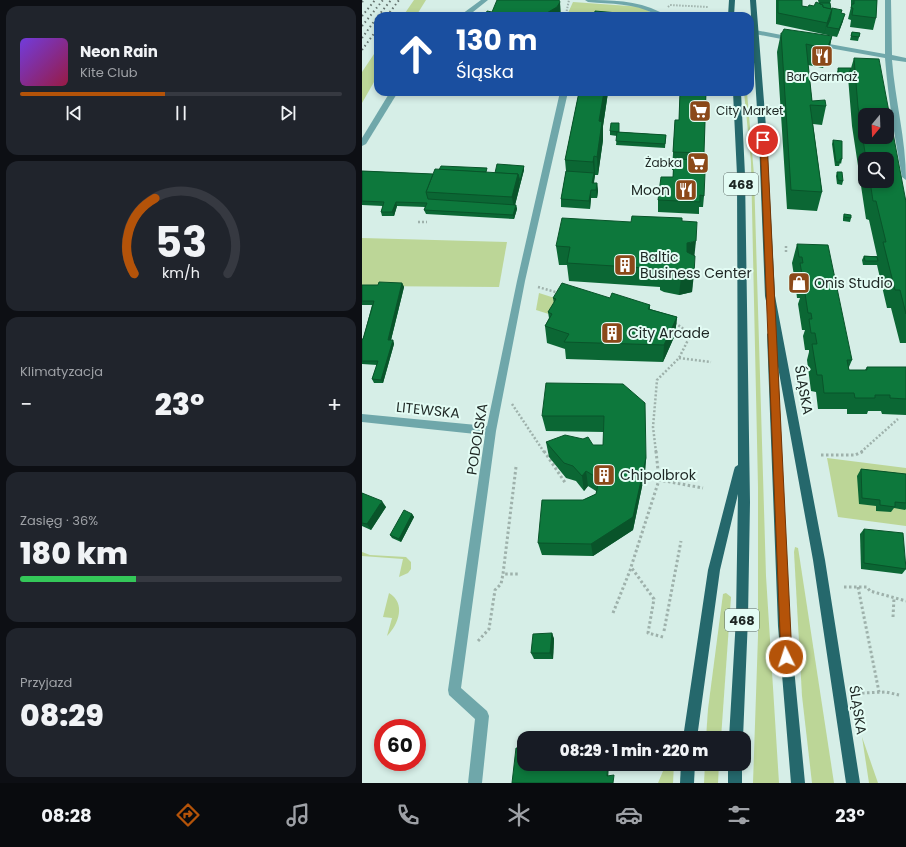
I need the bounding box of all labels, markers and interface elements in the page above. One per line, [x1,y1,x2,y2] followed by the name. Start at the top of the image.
[456,21,537,60] text: 130 m
[390,28,442,80] icon: ahead
[80,41,158,62] text: Neon Rain
[809,43,835,69] restaurant icon: Bar Garmaż
[456,59,514,84] text: Śląska
[80,63,138,82] text: Kite Club
[786,68,858,85] place label: Bar Garmaż
[687,98,713,124] supermarket icon: City Market
[63,102,85,124] icon: previous
[170,102,192,124] icon: pause
[277,102,299,124] icon: next
[716,102,783,119] place label: City Market
[858,108,894,144] north arrow
[858,108,894,188] map controls
[746,123,780,157] pin
[752,129,774,151] icon: arrive
[685,150,711,176] supermarket icon: Żabka
[858,152,894,188] button: search
[645,154,682,171] place label: Żabka
[724,173,758,195] road number: 468
[673,177,699,203] restaurant icon: Moon
[631,180,670,200] place label: Moon
[155,213,207,272] text: 53
[640,247,752,283] place label: Baltic Business Center
[612,252,638,278] building icon: Baltic Business Center
[162,263,200,283] text: km/h
[786,270,812,296] shop icon: Onis Studio
[814,273,893,293] place label: Onis Studio
[599,320,625,346] building icon: City Arcade
[628,323,710,343] place label: City Arcade
[20,362,103,381] text: Klimatyzacja
[790,364,818,416] street label: ŚLĄSKA
[155,383,204,426] text: 23°
[20,389,32,420] text: −
[327,389,342,420] text: +
[395,397,461,423] street label: LITEWSKA
[461,402,493,476] street label: PODOLSKA
[591,462,617,488] building icon: Chipolbrok
[620,465,697,485] place label: Chipolbrok
[20,511,98,530] text: Zasięg · 36%
[20,532,128,575] text: 180 km
[725,609,759,631] road number: 468
[765,636,807,678] position arrow
[20,673,72,692] text: Przyjazd
[844,684,872,736] street label: ŚLĄSKA
[20,694,104,737] text: 08:29
[374,719,426,771] speed limit sign: 60
[560,740,708,761] text: 08:29 · 1 min · 220 m
[174,801,202,829] icon: directions
[284,801,312,829] icon: music
[394,801,422,829] icon: phone
[505,801,533,829] icon: climate
[615,801,643,829] icon: car
[725,801,753,829] icon: filters
[41,803,92,828] text: 08:28
[835,803,865,828] text: 23°

